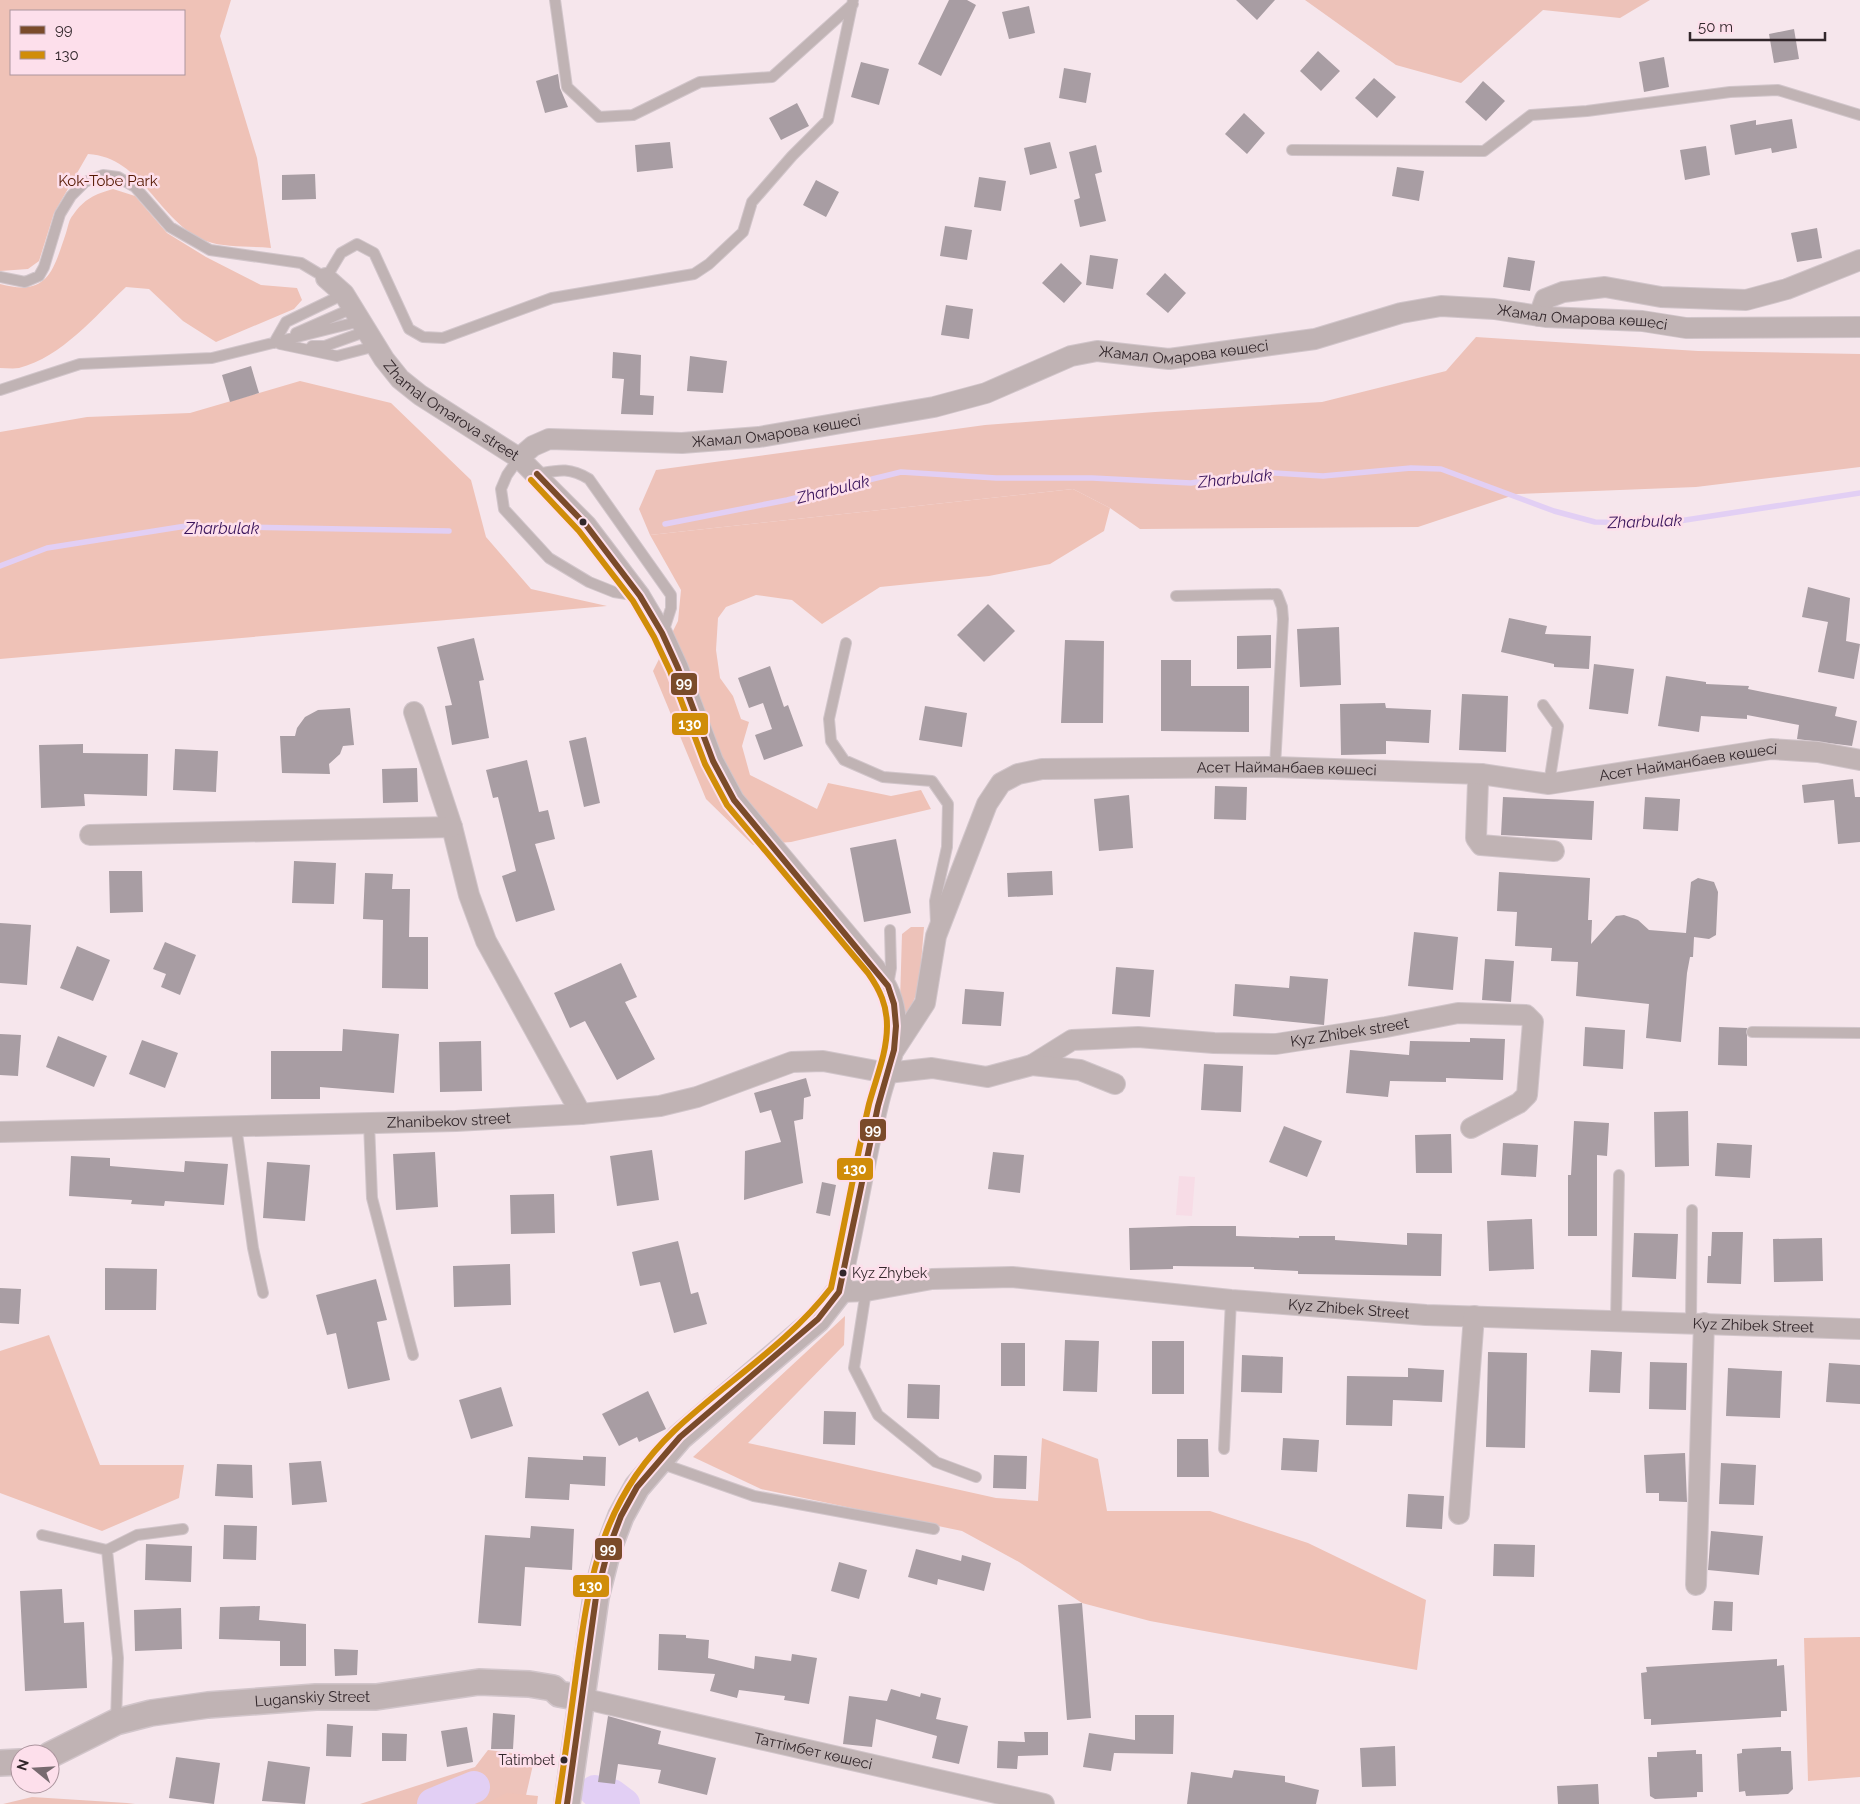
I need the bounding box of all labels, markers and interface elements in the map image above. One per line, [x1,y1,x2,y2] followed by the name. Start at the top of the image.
[10,10,185,75] legend
[1690,10,1825,42] scale bar
[1698,18,1733,36] text: 50 m
[55,21,73,39] text: 99
[55,46,79,64] text: 130
[58,172,158,190] park label: Kok-Tobe Park
[1496,301,1669,334] street label: Жамал Омарова көшесі
[1098,336,1270,369] street label: Жамал Омарова көшесі
[380,357,522,465] street label: Zhamal Omarova street
[691,411,862,451] street label: Жамал Омарова көшесі
[1196,465,1273,492] water label: Zharbulak
[794,471,872,508] water label: Zharbulak
[1606,511,1683,532] water label: Zharbulak
[578,517,588,527] unlabelled marker
[184,519,260,538] water label: Zharbulak
[670,672,698,696] line badge: 99
[676,675,692,691] text: 99
[671,712,709,736] line badge: 130
[678,716,702,732] text: 130
[1598,740,1778,785] street label: Асет Найманбаев көшесі
[1197,758,1377,779] street label: Асет Найманбаев көшесі
[1289,1014,1410,1051] street label: Kyz Zhibek street
[387,1109,511,1132] street label: Zhanibekov street
[859,1118,887,1142] line badge: 99
[865,1122,881,1138] text: 99
[836,1157,874,1181] line badge: 130
[843,1161,867,1177] text: 130
[852,1265,928,1281] place label: Kyz Zhybek
[838,1268,848,1278] marker: Kyz Zhybek
[1288,1295,1410,1323] street label: Kyz Zhibek Street
[1692,1315,1814,1337] street label: Kyz Zhibek Street
[594,1537,623,1561] line badge: 99
[600,1541,616,1557] text: 99
[572,1574,610,1598] line badge: 130
[579,1578,603,1594] text: 130
[254,1688,370,1711] street label: Luganskiy Street
[752,1729,874,1773] street label: Таттімбет көшесі
[10,1744,60,1794] north arrow
[498,1752,555,1768] place label: Tatimbet
[559,1755,569,1765] marker: Tatimbet
[13,1757,32,1773] text: N

